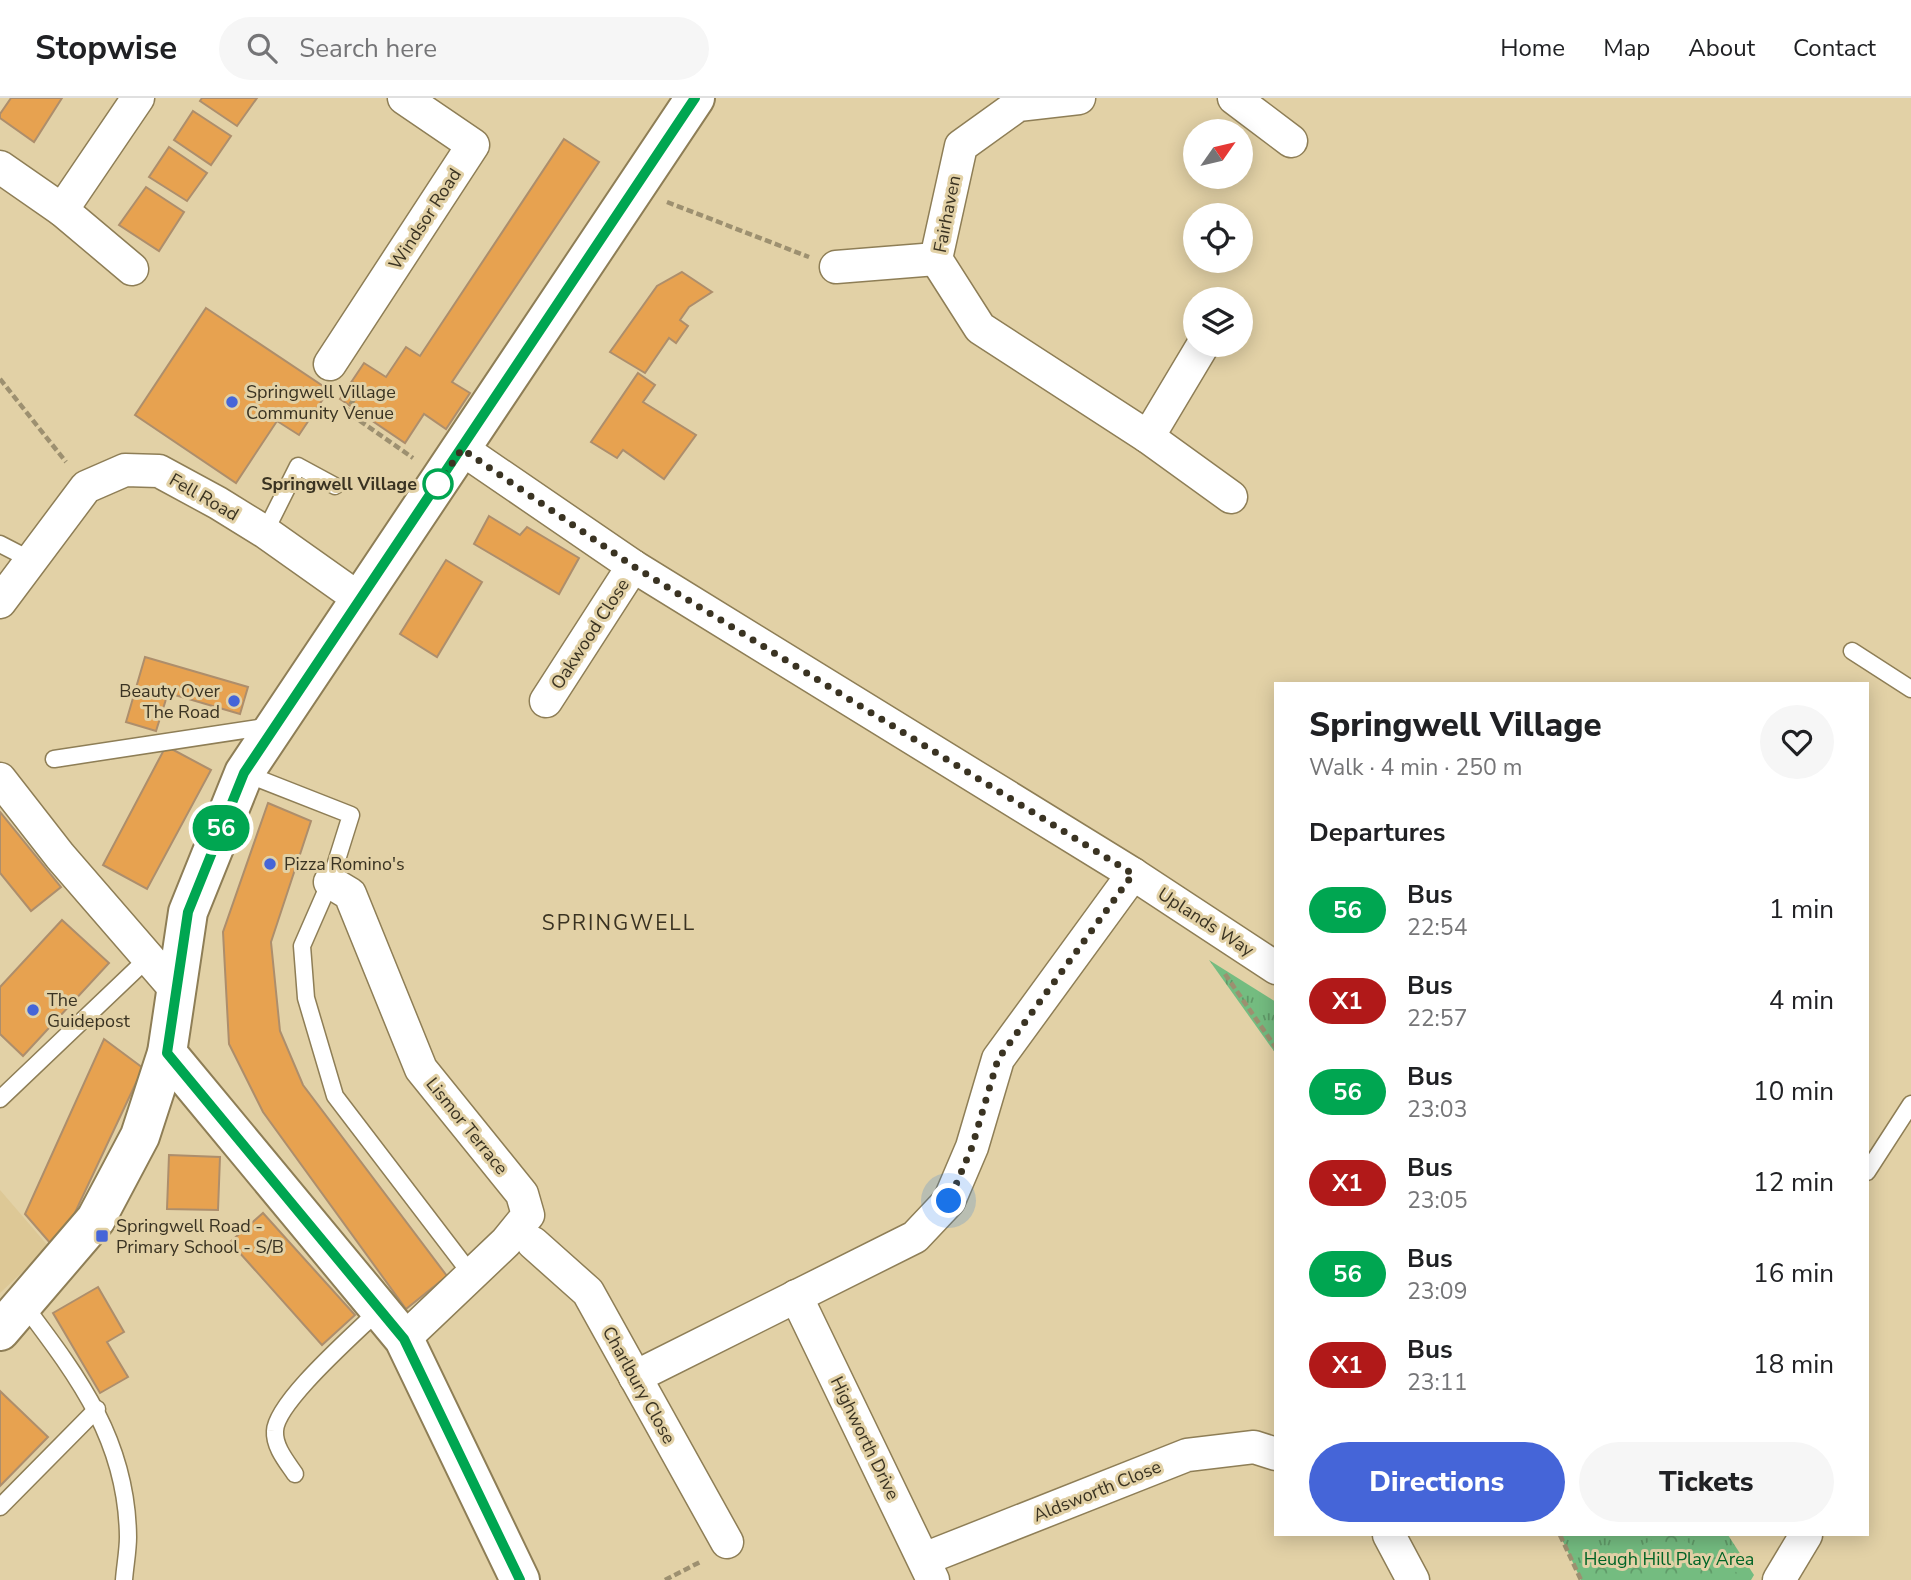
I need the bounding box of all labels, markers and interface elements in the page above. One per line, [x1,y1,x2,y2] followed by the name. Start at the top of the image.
[219,17,709,80] search box
[35,26,177,71] text: Stopwise
[243,29,281,67] icon: search
[299,31,437,66] text: Search here
[1500,32,1565,64] text: Home
[1603,32,1650,64] text: Map
[1688,32,1755,64] text: About
[1793,32,1876,64] text: Contact
[1183,119,1253,189] north arrow
[1183,119,1253,357] map controls
[383,164,467,274] street label: Windsor Road
[928,173,966,255] street label: Fairhaven
[1183,203,1253,273] button: locate
[1183,287,1253,357] button: layers
[246,380,396,425] place label: Springwell Village Community Venue
[224,394,240,410] marker: Springwell Village Community Venue
[165,468,243,526] street label: Fell Road
[423,469,453,499] marker: Springwell Village
[261,472,417,496] place label: Springwell Village
[545,574,635,694] street label: Oakwood Close
[119,679,221,724] place label: Beauty Over The Road
[226,693,242,709] marker: Beauty Over The Road
[1309,703,1602,748] text: Springwell Village
[1760,705,1834,779] button: heart
[1309,752,1522,783] text: Walk · 4 min · 250 m
[190,805,252,851] line badge: 56
[207,812,235,844] text: 56
[1309,815,1445,850] text: Departures
[284,852,405,876] place label: Pizza Romino's
[262,856,278,872] marker: Pizza Romino's
[1407,877,1453,912] text: Bus
[1153,882,1259,962] street label: Uplands Way
[1769,892,1834,927] text: 1 min
[1333,894,1362,926] text: 56
[542,909,696,937] district label: SPRINGWELL
[1407,912,1467,943] text: 22:54
[1407,968,1453,1003] text: Bus
[1769,983,1834,1018] text: 4 min
[1332,985,1363,1017] text: X1
[47,988,130,1033] place label: The Guidepost
[25,1002,41,1018] marker: The Guidepost
[1407,1003,1467,1034] text: 22:57
[1407,1059,1453,1094] text: Bus
[420,1073,514,1179] street label: Lismor Terrace
[1753,1074,1834,1109] text: 10 min
[1333,1076,1362,1108] text: 56
[1407,1094,1467,1125] text: 23:03
[1407,1150,1453,1185] text: Bus
[1753,1165,1834,1200] text: 12 min
[1332,1167,1363,1199] text: X1
[931,1183,966,1218] your location
[1407,1185,1467,1216] text: 23:05
[116,1214,284,1259] place label: Springwell Road - Primary School - S/B
[94,1228,110,1244] marker: Springwell Road - Primary School - S/B
[1407,1241,1453,1276] text: Bus
[1753,1256,1834,1291] text: 16 min
[1333,1258,1362,1290] text: 56
[1407,1276,1467,1307] text: 23:09
[597,1322,681,1448] street label: Charlbury Close
[1407,1332,1453,1367] text: Bus
[1753,1347,1834,1382] text: 18 min
[1332,1349,1363,1381] text: X1
[1407,1367,1467,1398] text: 23:11
[825,1372,905,1504] street label: Highworth Drive
[1309,1442,1565,1522] button: Directions
[1579,1442,1834,1522] button: Tickets
[1029,1454,1165,1528] street label: Aldsworth Close
[1584,1547,1754,1571] park label: Heugh Hill Play Area

